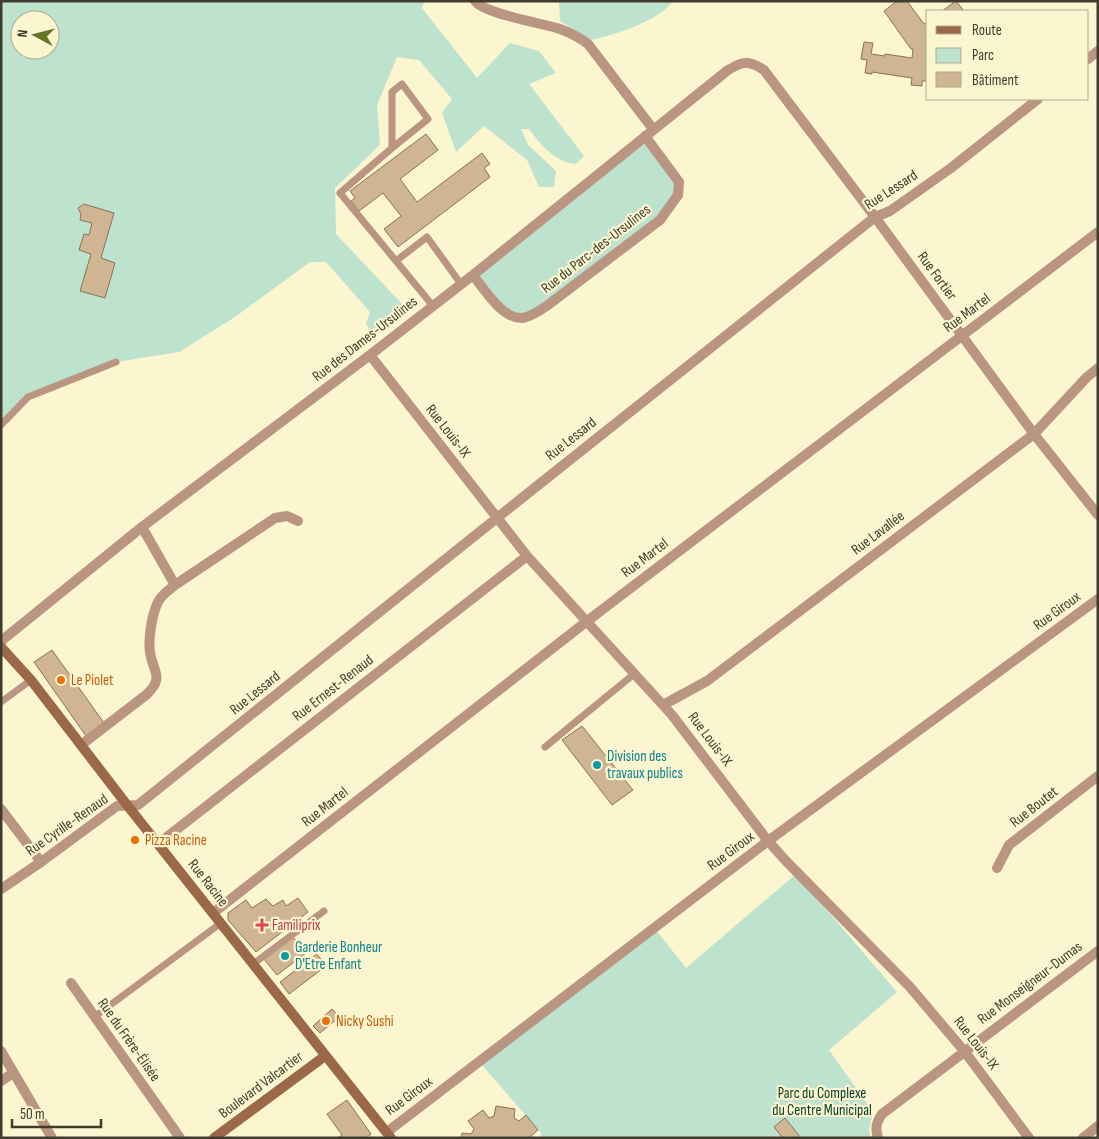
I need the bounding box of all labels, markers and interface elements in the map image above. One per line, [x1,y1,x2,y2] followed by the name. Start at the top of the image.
[10,10,60,60] north arrow
[926,10,1089,100] legend
[972,21,1002,40] text: Route
[14,29,31,38] text: N
[972,46,994,65] text: Parc
[972,71,1019,90] text: Bâtiment
[861,166,921,214] street label: Rue Lessard
[537,200,655,298] street label: Rue du Parc-des-Ursulines
[913,248,961,305] street label: Rue Fortier
[940,289,994,337] street label: Rue Martel
[309,292,421,386] street label: Rue des Dames-Ursulines
[421,401,475,462] street label: Rue Louis-IX
[542,413,600,465] street label: Rue Lessard
[848,507,908,559] street label: Rue Lavallée
[618,534,672,582] street label: Rue Martel
[1030,587,1085,635] street label: Rue Giroux
[289,650,377,726] street label: Rue Ernest-Renaud
[226,667,284,719] street label: Rue Lessard
[71,671,114,690] place label: Le Piolet
[55,674,67,686] marker: Le Piolet
[684,708,737,770] street label: Rue Louis-IX
[607,747,683,783] place label: Division des travaux publics
[591,759,603,771] marker: Division des travaux publics
[1006,782,1062,832] street label: Rue Boutet
[298,783,352,831] street label: Rue Martel
[22,790,112,860] street label: Rue Cyrille-Renaud
[704,827,759,875] street label: Rue Giroux
[145,831,207,850] place label: Pizza Racine
[129,834,141,846] marker: Pizza Racine
[183,855,233,911] street label: Rue Racine
[272,916,321,935] place label: Familiprix
[256,919,268,931] marker: Familiprix
[974,937,1086,1029] street label: Rue Monseigneur-Dumas
[295,938,383,974] place label: Garderie Bonheur D'Etre Enfant
[279,950,291,962] marker: Garderie Bonheur D'Etre Enfant
[93,995,165,1085] street label: Rue du Frère-Élisée
[336,1012,394,1031] place label: Nicky Sushi
[949,1013,1003,1074] street label: Rue Louis-IX
[320,1015,332,1027] marker: Nicky Sushi
[215,1047,307,1123] street label: Boulevard Valcartier
[382,1072,437,1120] street label: Rue Giroux
[772,1084,872,1120] park label: Parc du Complexe du Centre Municipal
[12,1096,101,1128] scale bar
[20,1105,45,1124] text: 50 m

